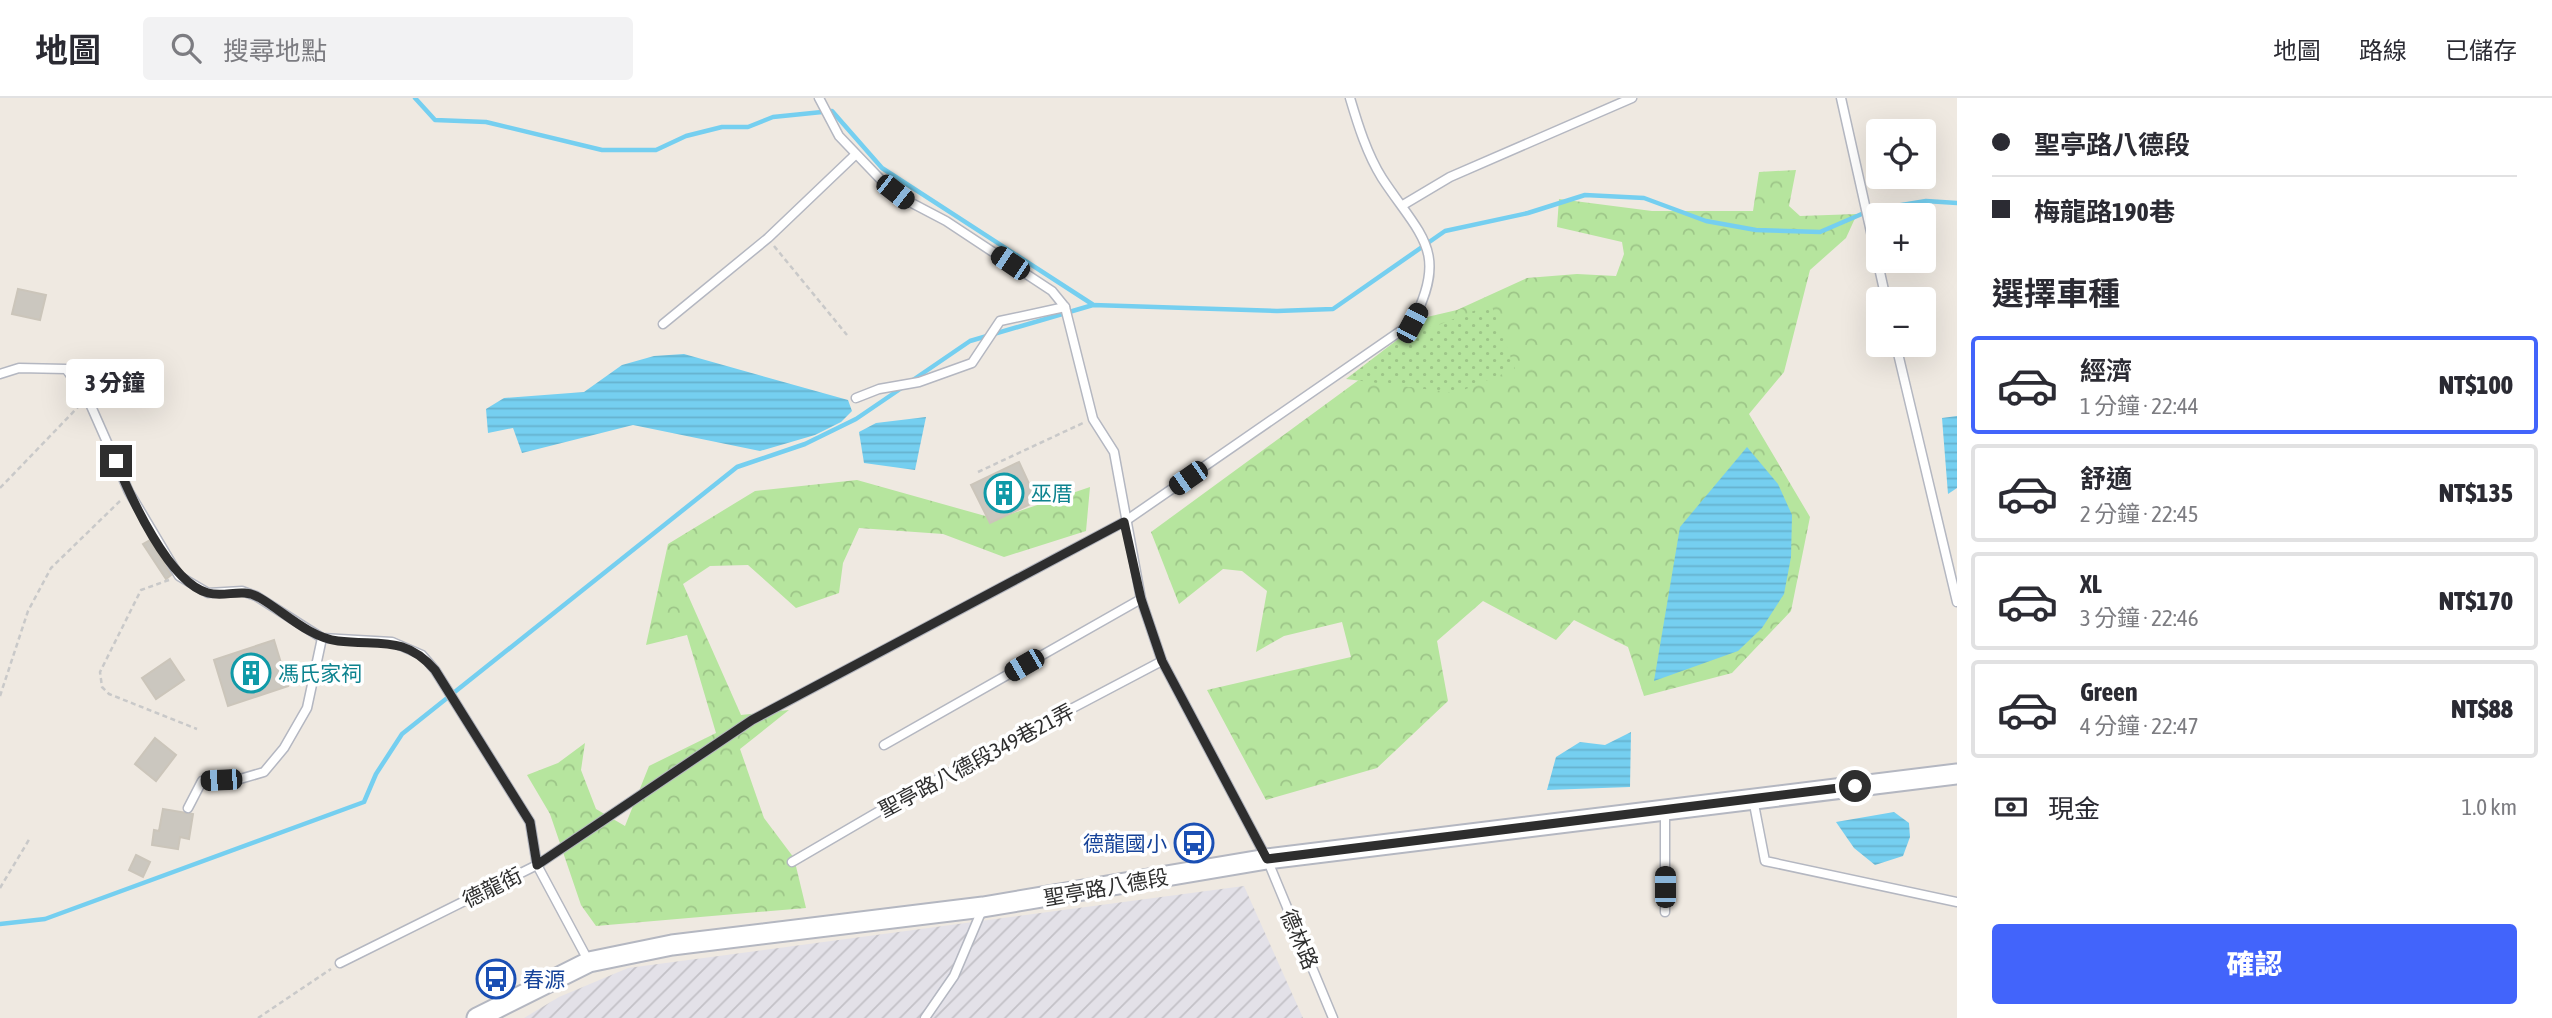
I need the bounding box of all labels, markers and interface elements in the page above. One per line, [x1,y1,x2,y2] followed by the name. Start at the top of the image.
[143,17,633,80] search box
[167,29,205,67] icon: search
[35,31,101,69] text: 地圖
[223,36,327,66] text: 搜尋地點
[2273,37,2321,64] text: 地圖
[2359,37,2407,64] text: 路線
[2445,37,2517,64] text: 已儲存
[1866,119,1936,357] map controls
[1866,119,1936,189] button: locate
[2034,130,2190,160] text: 聖亭路八德段
[872,171,919,213] car
[2034,197,2175,227] text: 梅龍路190巷
[1866,203,1936,273] button: +
[987,243,1034,283] car
[1992,275,2120,312] text: 選擇車種
[1866,287,1936,357] button: −
[1393,300,1432,346] car
[1996,354,2059,417] icon: car
[2080,356,2132,386] text: 經濟
[67,360,165,408] callout: 3 分鐘
[85,370,145,396] text: 3 分鐘
[2439,370,2513,400] text: NT$100
[2080,393,2199,419] text: 1 分鐘 · 22:44
[100,445,132,477] route end
[1165,457,1212,499] car
[1996,462,2059,525] icon: car
[2080,464,2132,494] text: 舒適
[983,472,1025,514] building icon: 巫厝
[2439,478,2513,508] text: NT$135
[1031,481,1073,505] place label: 巫厝
[2080,501,2199,527] text: 2 分鐘 · 22:45
[2080,569,2102,599] text: XL
[1996,570,2059,633] icon: car
[2439,586,2513,616] text: NT$170
[2080,605,2199,631] text: 3 分鐘 · 22:46
[1001,645,1048,685] car
[230,652,272,694] building icon: 馮氏家祠
[278,661,362,685] place label: 馮氏家祠
[2080,677,2138,707] text: Green
[1996,678,2059,741] icon: car
[2451,694,2513,724] text: NT$88
[874,698,1078,822] street label: 聖亭路八德段349巷21弄
[2080,713,2199,739] text: 4 分鐘 · 22:47
[200,768,243,792] car
[1839,770,1871,802] route start
[1992,788,2030,826] icon: cash
[2048,794,2100,824] text: 現金
[2461,794,2517,820] text: 1.0 km
[1173,822,1215,864] bus stop icon: 德龍國小
[1083,831,1167,855] place label: 德龍國小
[458,862,526,912] street label: 德龍街
[1042,864,1170,910] street label: 聖亭路八德段
[1655,866,1676,908] car
[1277,905,1323,973] street label: 德林路
[1992,924,2517,1004] button: 確認
[475,958,517,1000] bus stop icon: 春源
[523,967,565,991] place label: 春源

